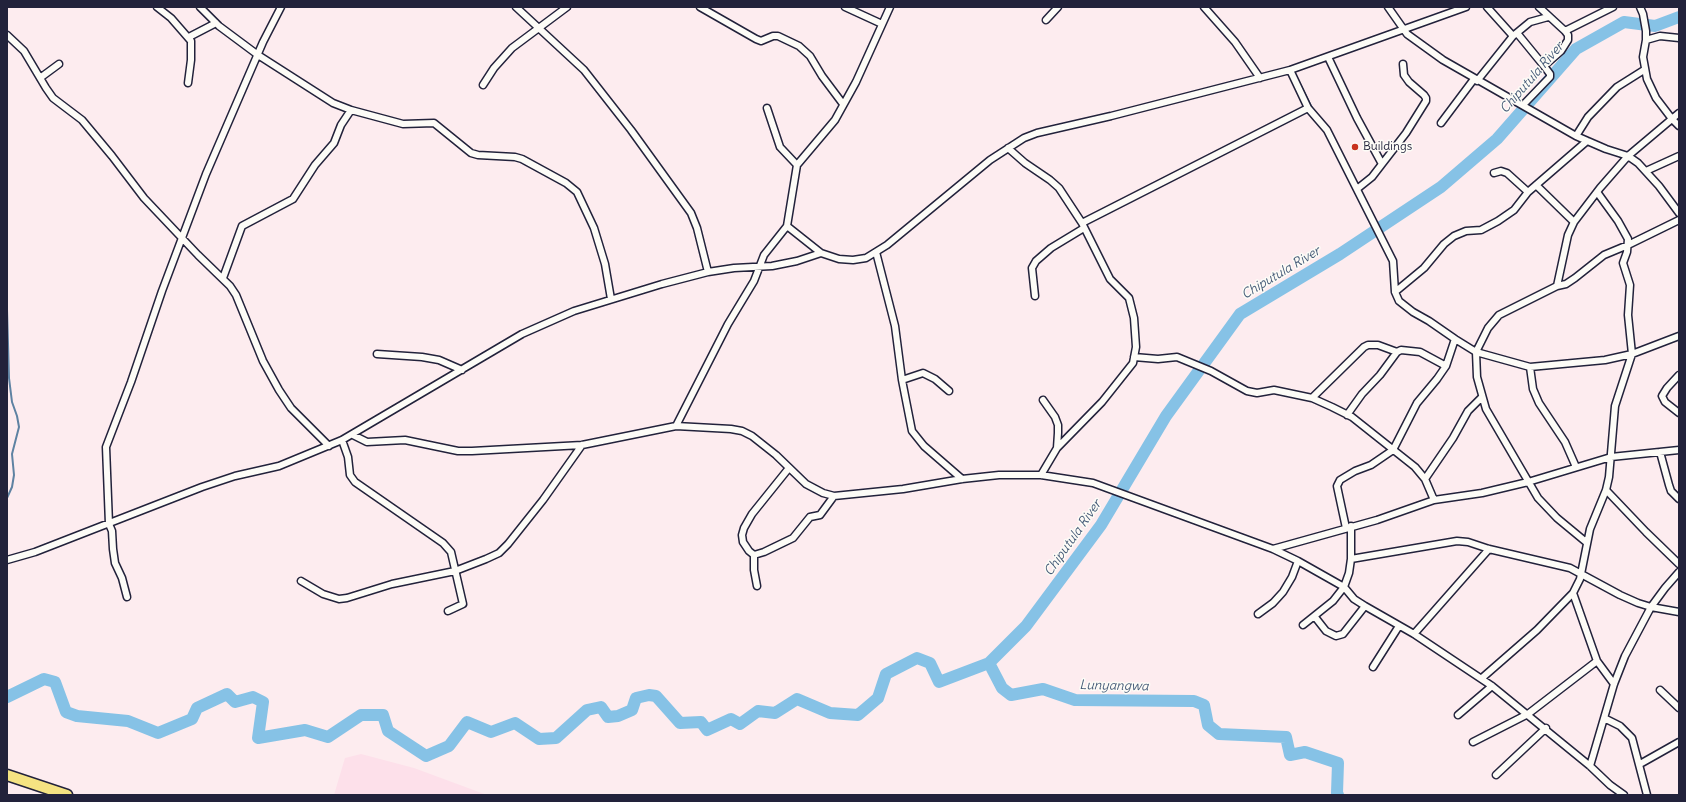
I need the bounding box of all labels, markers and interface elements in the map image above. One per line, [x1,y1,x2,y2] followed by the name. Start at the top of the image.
[1497,39,1567,117] water label: Chiputula River
[1363,140,1412,154] place label: Buildings
[1350,142,1360,152] marker: Buildings
[1239,243,1323,303] water label: Chiputula River
[1041,497,1105,579] water label: Chiputula River
[1079,678,1149,694] water label: Lunyangwa

